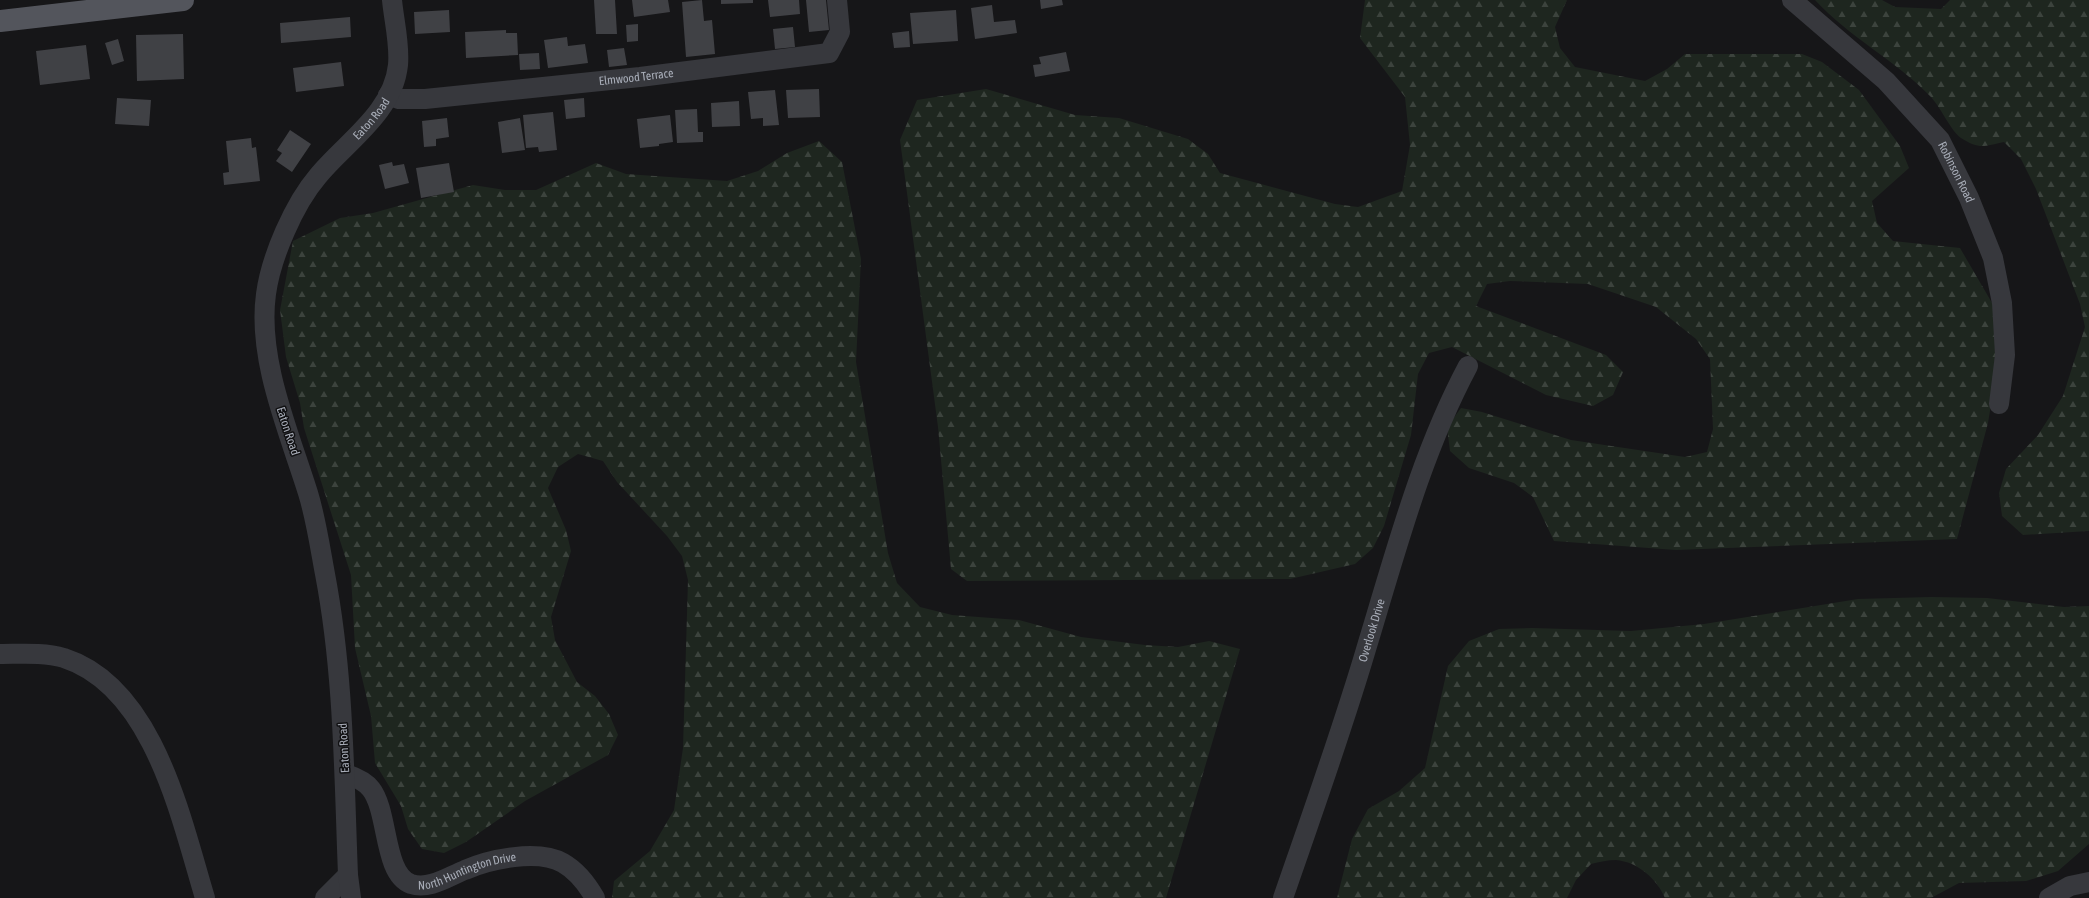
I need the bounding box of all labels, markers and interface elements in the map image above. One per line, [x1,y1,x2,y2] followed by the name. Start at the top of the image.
[598,66,674,88] street label: Elmwood Terrace
[350,95,393,143] street label: Eaton Road
[1935,139,1977,205] street label: Robinson Road
[274,405,302,457] street label: Eaton Road
[1356,597,1388,664] street label: Overlook Drive
[336,723,352,773] street label: Eaton Road
[418,850,517,893] street label: North Huntington Drive

